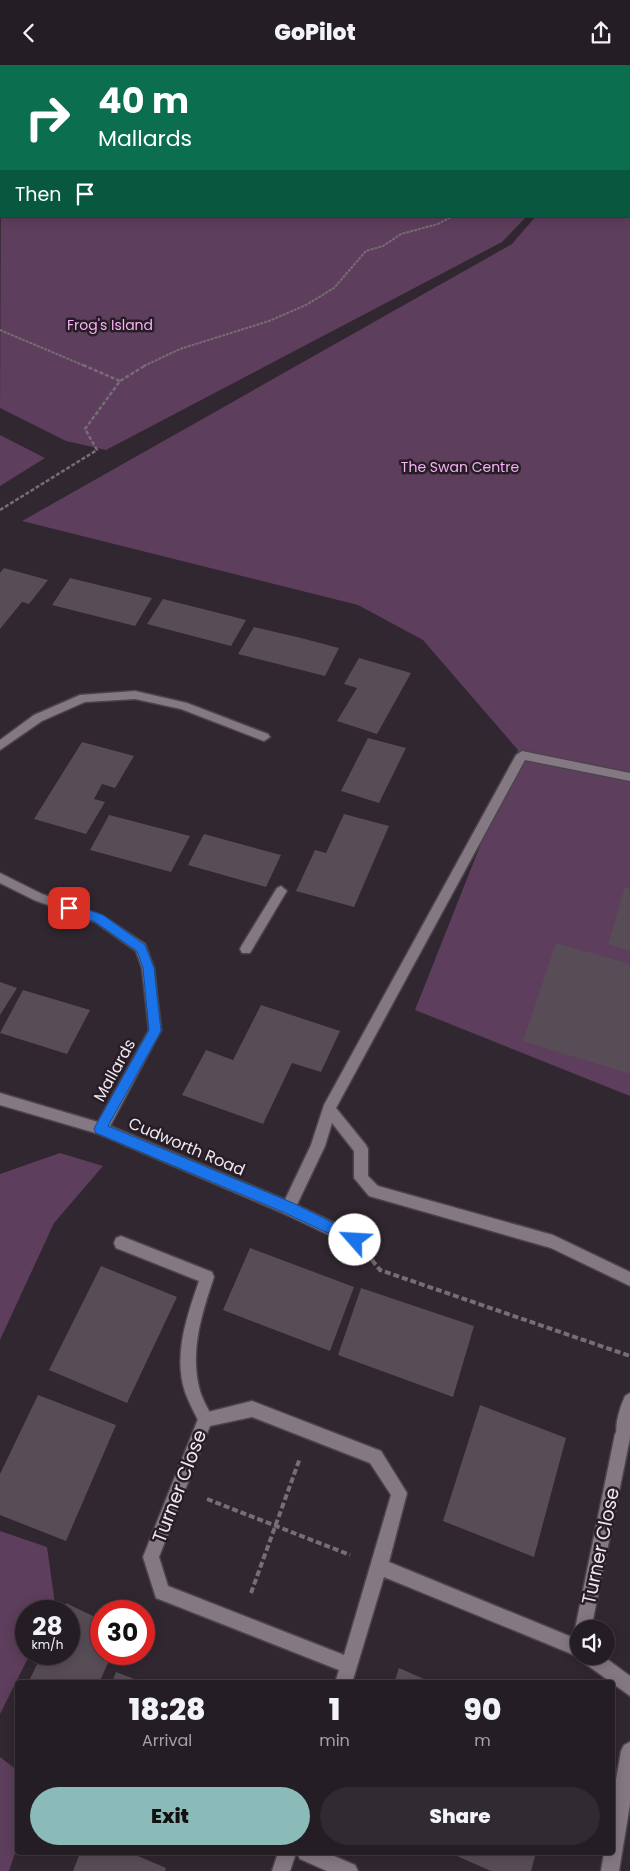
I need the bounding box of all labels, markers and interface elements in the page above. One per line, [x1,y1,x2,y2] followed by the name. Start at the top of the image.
[274,17,356,48] text: GoPilot
[15,19,43,47] icon: back
[587,19,615,47] icon: share
[98,76,189,125] text: 40 m
[15,85,80,150] icon: right
[98,123,192,154] text: Mallards
[71,180,99,208] icon: arrive
[15,181,61,208] text: Then
[67,315,153,335] park label: Frog's Island
[401,457,519,477] park label: The Swan Centre
[48,887,90,929] pin
[55,894,83,922] icon: arrive
[88,1035,141,1106] street label: Mallards
[125,1112,249,1181] street label: Cudworth Road
[328,1213,380,1265] position arrow
[146,1426,213,1546] street label: Turner Close
[575,1485,626,1607] street label: Turner Close
[90,1600,155,1665] speed limit sign: 30
[32,1609,63,1644] text: 28
[570,1620,615,1665] map controls
[570,1620,615,1665] button: sound
[32,1636,63,1653] text: km/h
[129,1688,206,1731] text: 18:28
[329,1688,340,1731] text: 1
[463,1688,501,1731] text: 90
[142,1729,192,1752] text: Arrival
[319,1729,350,1752] text: min
[474,1729,491,1752] text: m
[30,1787,310,1845] button: Exit
[320,1787,600,1845] button: Share

